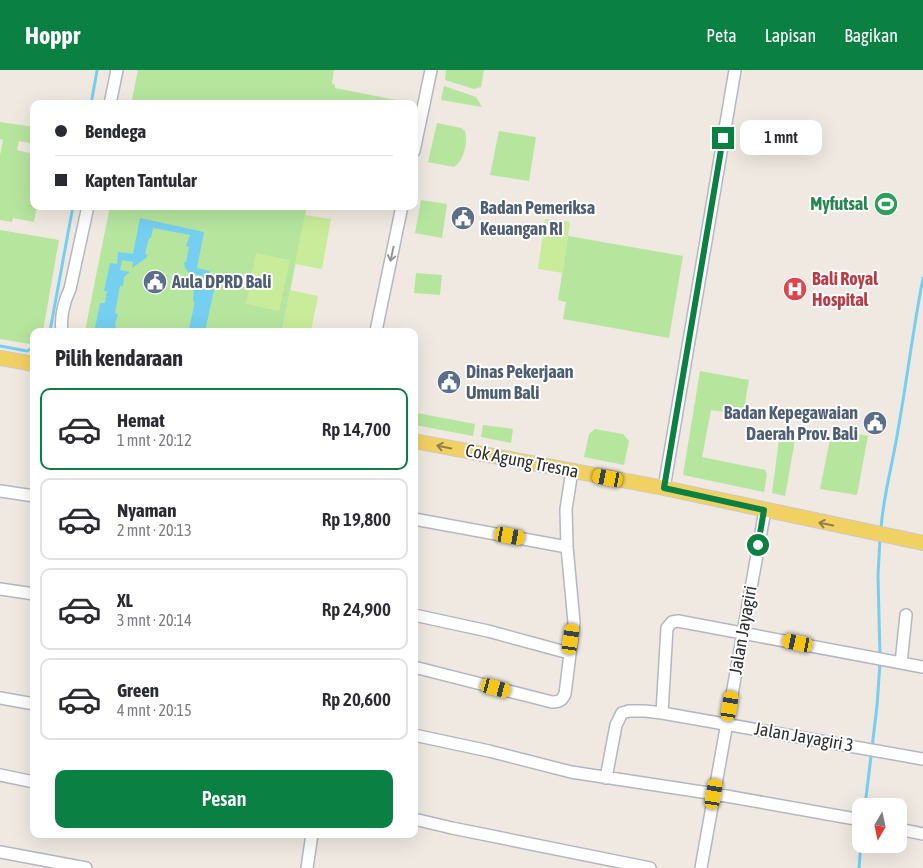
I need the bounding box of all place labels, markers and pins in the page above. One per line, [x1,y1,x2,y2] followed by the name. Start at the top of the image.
[873,191,899,217] sports icon: Myfutsal
[810,193,868,214] place label: Myfutsal
[480,197,595,239] place label: Badan Pemeriksa Keuangan RI
[450,205,476,231] public building icon: Badan Pemeriksa Keuangan RI
[812,268,878,310] place label: Bali Royal Hospital
[142,269,168,295] public building icon: Aula DPRD Bali
[171,271,271,292] place label: Aula DPRD Bali
[782,276,808,302] hospital icon: Bali Royal Hospital
[466,361,574,403] place label: Dinas Pekerjaan Umum Bali
[436,369,462,395] public building icon: Dinas Pekerjaan Umum Bali
[724,402,858,444] place label: Badan Kepegawaian Daerah Prov. Bali
[862,410,888,436] public building icon: Badan Kepegawaian Daerah Prov. Bali

